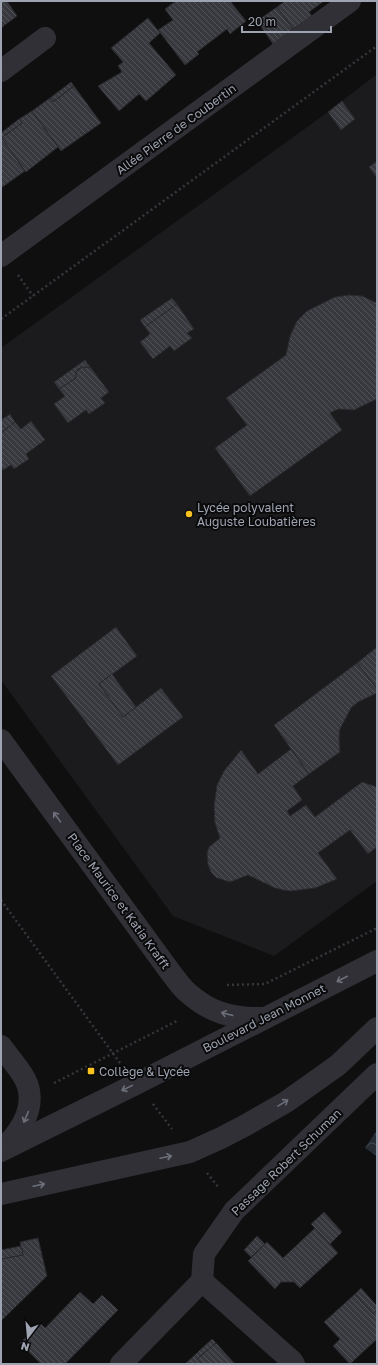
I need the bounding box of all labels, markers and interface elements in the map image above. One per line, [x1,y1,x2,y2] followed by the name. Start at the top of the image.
[242,8,331,34] scale bar
[248,14,276,29] text: 20 m
[113,81,239,177] street label: Allée Pierre de Coubertin
[197,500,316,529] place label: Lycée polyvalent Auguste Loubatières
[184,509,194,519] marker: Lycée polyvalent Auguste Loubatières
[53,812,62,823] one-way arrow
[65,830,174,972] street label: Place Maurice et Katia Krafft
[337,975,349,983] one-way arrow
[200,980,328,1056] street label: Boulevard Jean Monnet
[221,1010,234,1018] one-way arrow
[99,1064,190,1079] place label: Collège & Lycée
[86,1066,96,1076] marker: Collège & Lycée
[121,1085,133,1093] one-way arrow
[277,1099,289,1107] one-way arrow
[228,1105,344,1219] street label: Passage Robert Schuman
[21,1111,29,1123] one-way arrow
[159,1153,172,1161] one-way arrow
[32,1181,45,1189] one-way arrow
[8,1317,48,1357] north arrow
[19,1340,31,1354] text: N

